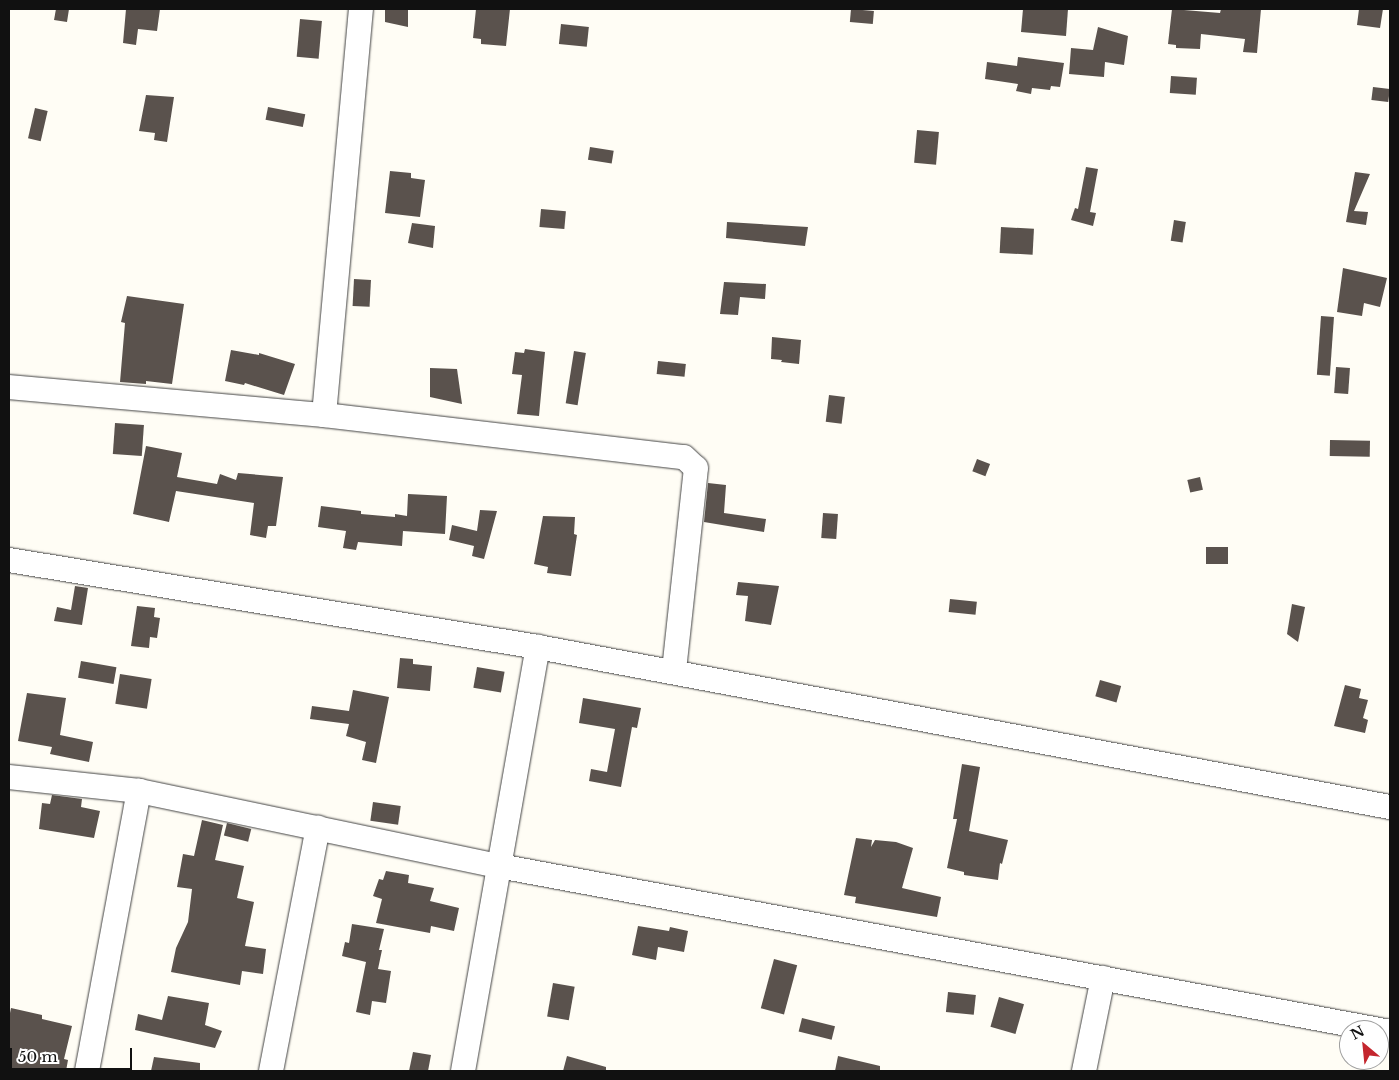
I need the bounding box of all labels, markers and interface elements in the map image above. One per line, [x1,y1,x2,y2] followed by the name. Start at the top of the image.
[1339,1020,1389,1070] north arrow
[1347,1022,1367,1044] text: N
[12,1038,135,1070] scale bar
[18,1047,58,1066] text: 50 m

